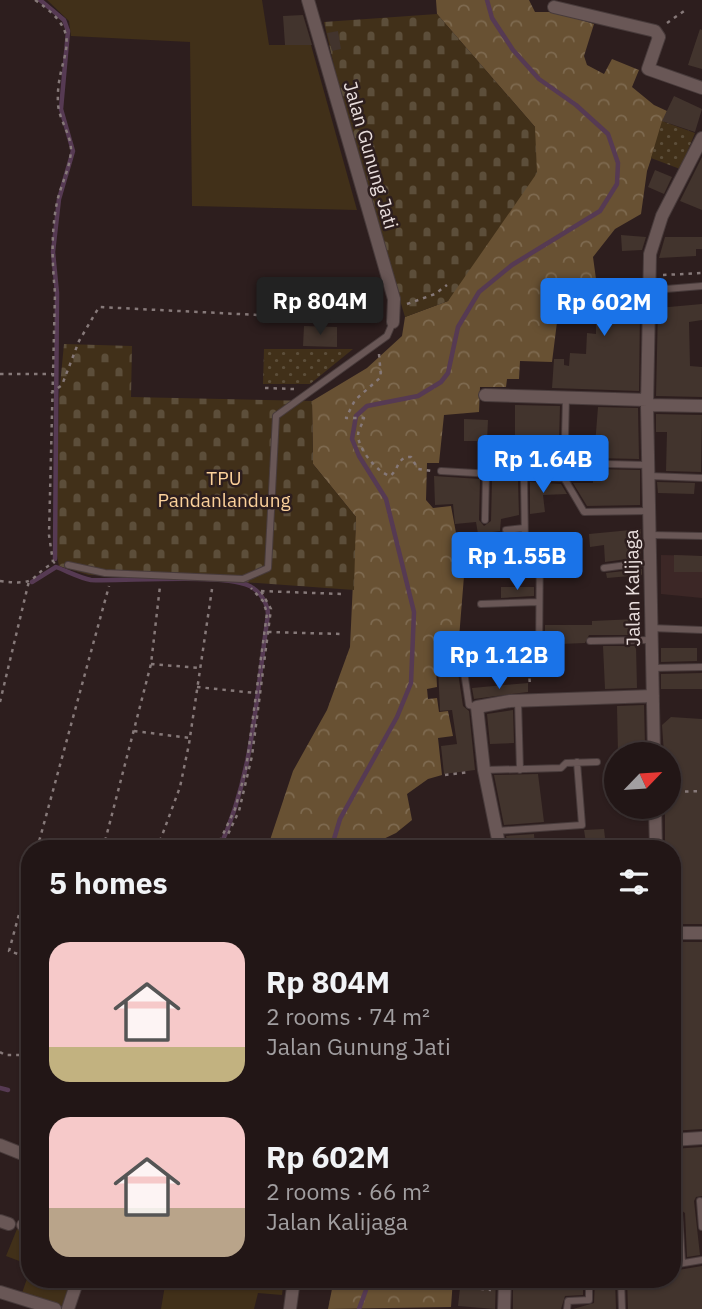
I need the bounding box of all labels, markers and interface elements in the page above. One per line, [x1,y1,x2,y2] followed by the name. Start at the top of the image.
[338,78,404,232] street label: Jalan Gunung Jati
[255,278,385,337] pin: Rp 804M
[539,278,669,338] pin: Rp 602M
[272,285,368,315] text: Rp 804M
[556,286,652,316] text: Rp 602M
[471,435,615,495] pin: Rp 1.64B
[494,443,592,473] text: Rp 1.64B
[158,466,290,512] park label: TPU Pandanlandung
[619,529,645,647] street label: Jalan Kalijaga
[445,532,589,592] pin: Rp 1.55B
[468,540,566,570] text: Rp 1.55B
[427,632,571,691] pin: Rp 1.12B
[450,639,548,669] text: Rp 1.12B
[604,742,681,819] north arrow
[604,742,681,819] map controls
[49,863,168,902] text: 5 homes
[615,863,653,901] icon: filters
[266,962,390,1001] text: Rp 804M
[105,970,189,1054] icon: home
[266,1001,430,1031] text: 2 rooms · 74 m²
[266,1031,451,1061] text: Jalan Gunung Jati
[266,1137,390,1176] text: Rp 602M
[105,1145,189,1229] icon: home
[266,1176,430,1206] text: 2 rooms · 66 m²
[266,1206,408,1236] text: Jalan Kalijaga

